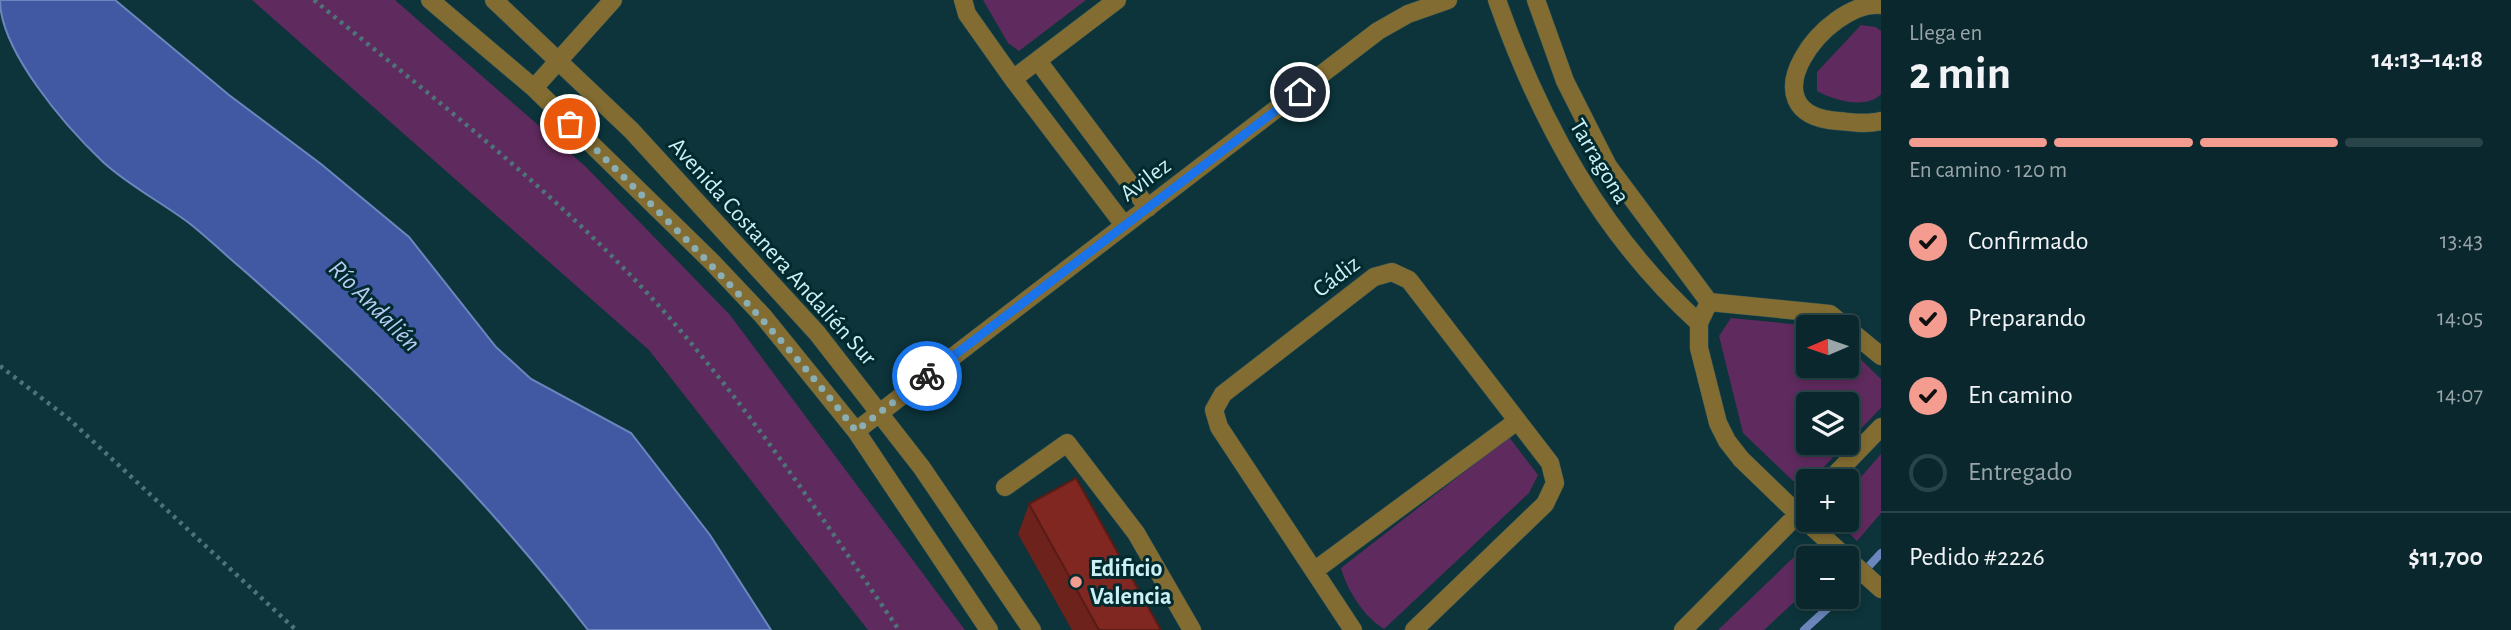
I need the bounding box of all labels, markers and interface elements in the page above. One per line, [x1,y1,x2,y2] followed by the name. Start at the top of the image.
[1909,22,1982,45] text: Llega en
[2371,46,2483,72] text: 14:13–14:18
[1909,51,2011,97] text: 2 min
[1270,62,1330,122] pin
[1281,73,1319,111] icon: home
[540,94,600,154] pin
[551,105,589,143] icon: bag
[1565,115,1634,208] street label: Tarragona
[664,133,881,370] street label: Avenida Costanera Andalién Sur
[1116,153,1175,206] street label: Avilez
[1909,159,2067,182] text: En camino · 120 m
[1909,223,1947,261] icon: check
[1968,228,2089,254] text: Confirmado
[2440,230,2483,253] text: 13:43
[1309,252,1365,302] street label: Cádiz
[324,255,425,356] water label: Río Andalién
[1909,300,1947,338] icon: check
[1968,305,2086,331] text: Preparando
[2437,307,2483,330] text: 14:05
[1796,315,1858,378] north arrow
[1796,315,1859,609] map controls
[892,341,962,411] courier
[908,357,946,395] icon: bike
[1909,377,1947,415] icon: check
[1968,382,2073,408] text: En camino
[2437,384,2483,407] text: 14:07
[1796,392,1859,455] button: layers
[1968,459,2073,485] text: Entregado
[1796,469,1859,532] button: +
[1909,544,2045,570] text: Pedido #2226
[2408,544,2483,570] text: $11,700
[1796,546,1859,609] button: −
[1090,557,1172,609] place label: Edificio Valencia
[1068,574,1084,590] marker: Edificio Valencia

